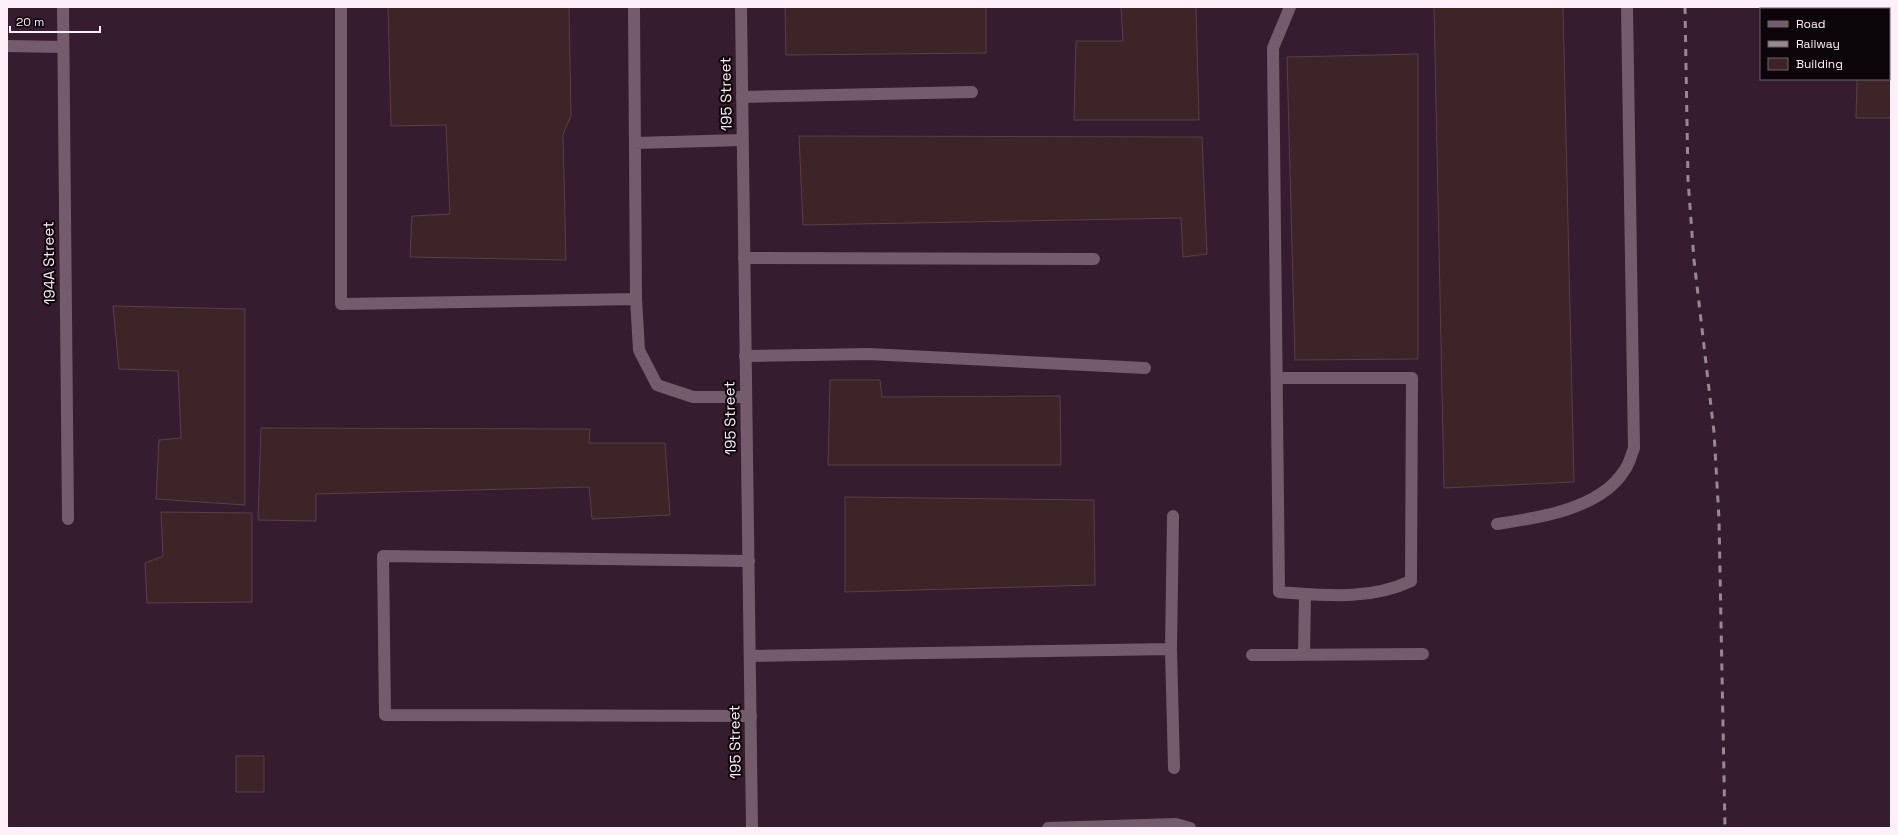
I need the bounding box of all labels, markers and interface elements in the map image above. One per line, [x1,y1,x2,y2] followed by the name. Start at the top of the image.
[10,8,100,34] scale bar
[1760,8,1890,80] legend
[16,14,44,30] text: 20 m
[1796,16,1825,32] text: Road
[1796,36,1840,52] text: Railway
[1796,56,1843,72] text: Building
[715,57,736,131] street label: 195 Street
[38,221,59,305] street label: 194A Street
[719,381,740,455] street label: 195 Street
[724,705,745,779] street label: 195 Street

